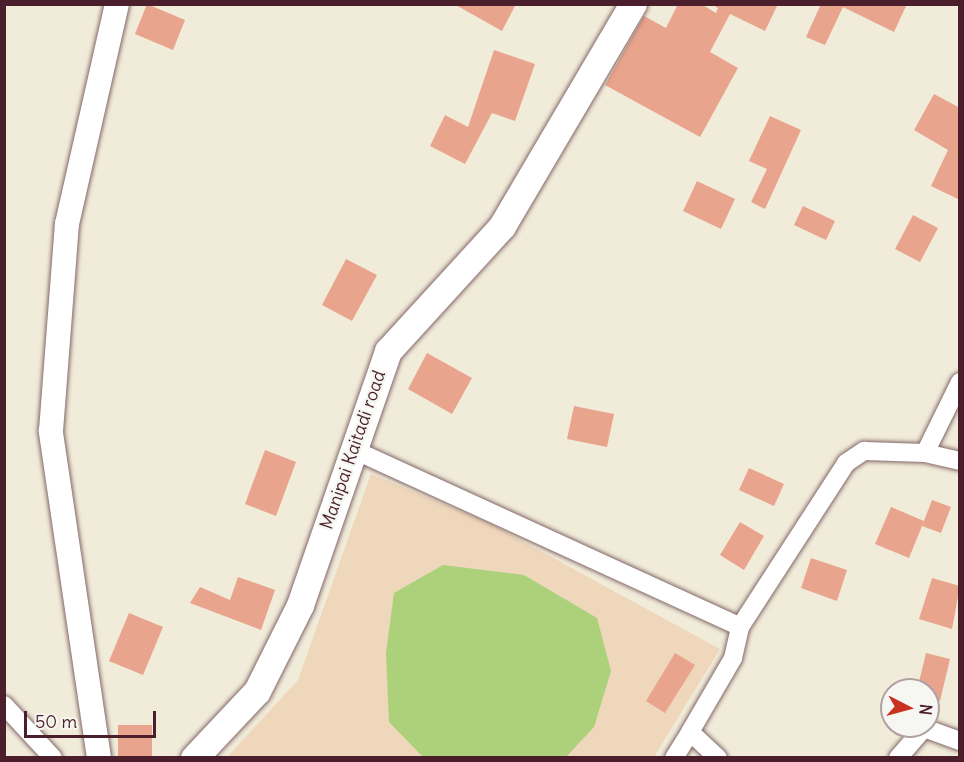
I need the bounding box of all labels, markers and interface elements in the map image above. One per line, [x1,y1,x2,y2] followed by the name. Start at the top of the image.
[316,368,390,532] street label: Manipai Kaitadi road
[880,678,940,738] north arrow
[27,699,159,737] scale bar
[915,703,936,716] text: N
[35,710,77,733] text: 50 m

